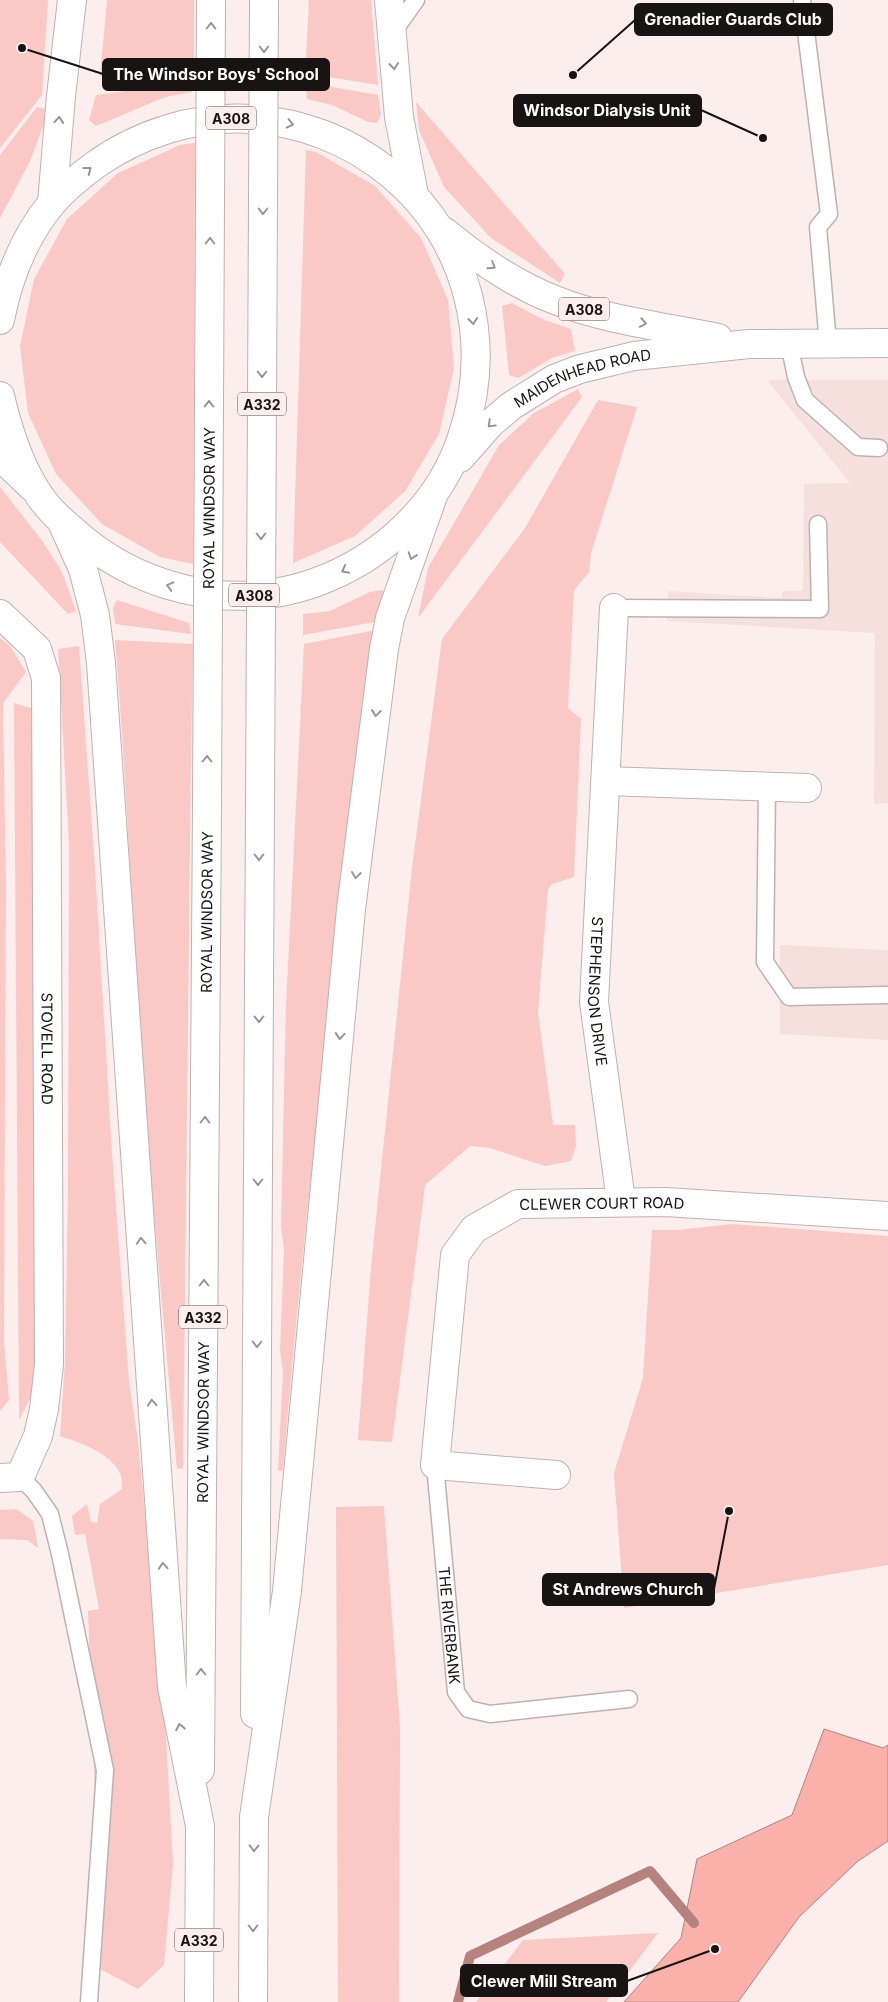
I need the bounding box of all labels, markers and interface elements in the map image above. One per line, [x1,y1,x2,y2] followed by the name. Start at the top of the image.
[635,4,832,35] callout: Grenadier Guards Club
[644,9,822,29] text: Grenadier Guards Club
[206,22,216,30] one-way arrow
[259,45,269,53] one-way arrow
[103,59,329,90] callout: The Windsor Boys' School
[389,62,400,70] one-way arrow
[113,64,319,84] text: The Windsor Boys' School
[514,95,701,126] callout: Windsor Dialysis Unit
[523,100,691,120] text: Windsor Dialysis Unit
[206,106,256,130] road number: A308
[53,116,64,124] one-way arrow
[286,118,295,129] one-way arrow
[82,168,91,176] one-way arrow
[258,208,268,215] one-way arrow
[205,237,215,245] one-way arrow
[486,260,495,270] one-way arrow
[559,298,609,320] road number: A308
[468,317,478,325] one-way arrow
[638,317,647,327] one-way arrow
[510,345,652,412] street label: MAIDENHEAD ROAD
[257,370,267,378] one-way arrow
[238,392,286,416] road number: A332
[204,400,214,408] one-way arrow
[488,418,497,427] one-way arrow
[199,427,218,589] street label: ROYAL WINDSOR WAY
[256,532,266,540] one-way arrow
[408,551,418,559] one-way arrow
[341,564,350,574] one-way arrow
[166,581,175,592] one-way arrow
[229,584,279,606] road number: A308
[371,710,382,718] one-way arrow
[202,755,212,762] one-way arrow
[196,831,216,993] street label: ROYAL WINDSOR WAY
[254,854,264,861] one-way arrow
[351,871,362,879] one-way arrow
[584,916,612,1067] street label: STEPHENSON DRIVE
[38,993,57,1105] street label: STOVELL ROAD
[254,1016,264,1024] one-way arrow
[335,1033,346,1041] one-way arrow
[200,1116,210,1124] one-way arrow
[253,1178,263,1186] one-way arrow
[519,1192,685,1213] street label: CLEWER COURT ROAD
[135,1237,146,1245] one-way arrow
[199,1278,209,1286] one-way arrow
[179,1305,227,1328] road number: A332
[192,1341,213,1503] street label: ROYAL WINDSOR WAY
[252,1341,262,1349] one-way arrow
[147,1399,158,1407] one-way arrow
[158,1561,169,1569] one-way arrow
[435,1565,465,1685] street label: THE RIVERBANK
[543,1574,714,1605] callout: St Andrews Church
[552,1579,704,1599] text: St Andrews Church
[196,1668,206,1676] one-way arrow
[175,1723,185,1731] one-way arrow
[249,1844,259,1852] one-way arrow
[248,1924,258,1932] one-way arrow
[175,1928,223,1952] road number: A332
[461,1965,627,1996] callout: Clewer Mill Stream
[471,1971,617,1991] text: Clewer Mill Stream

